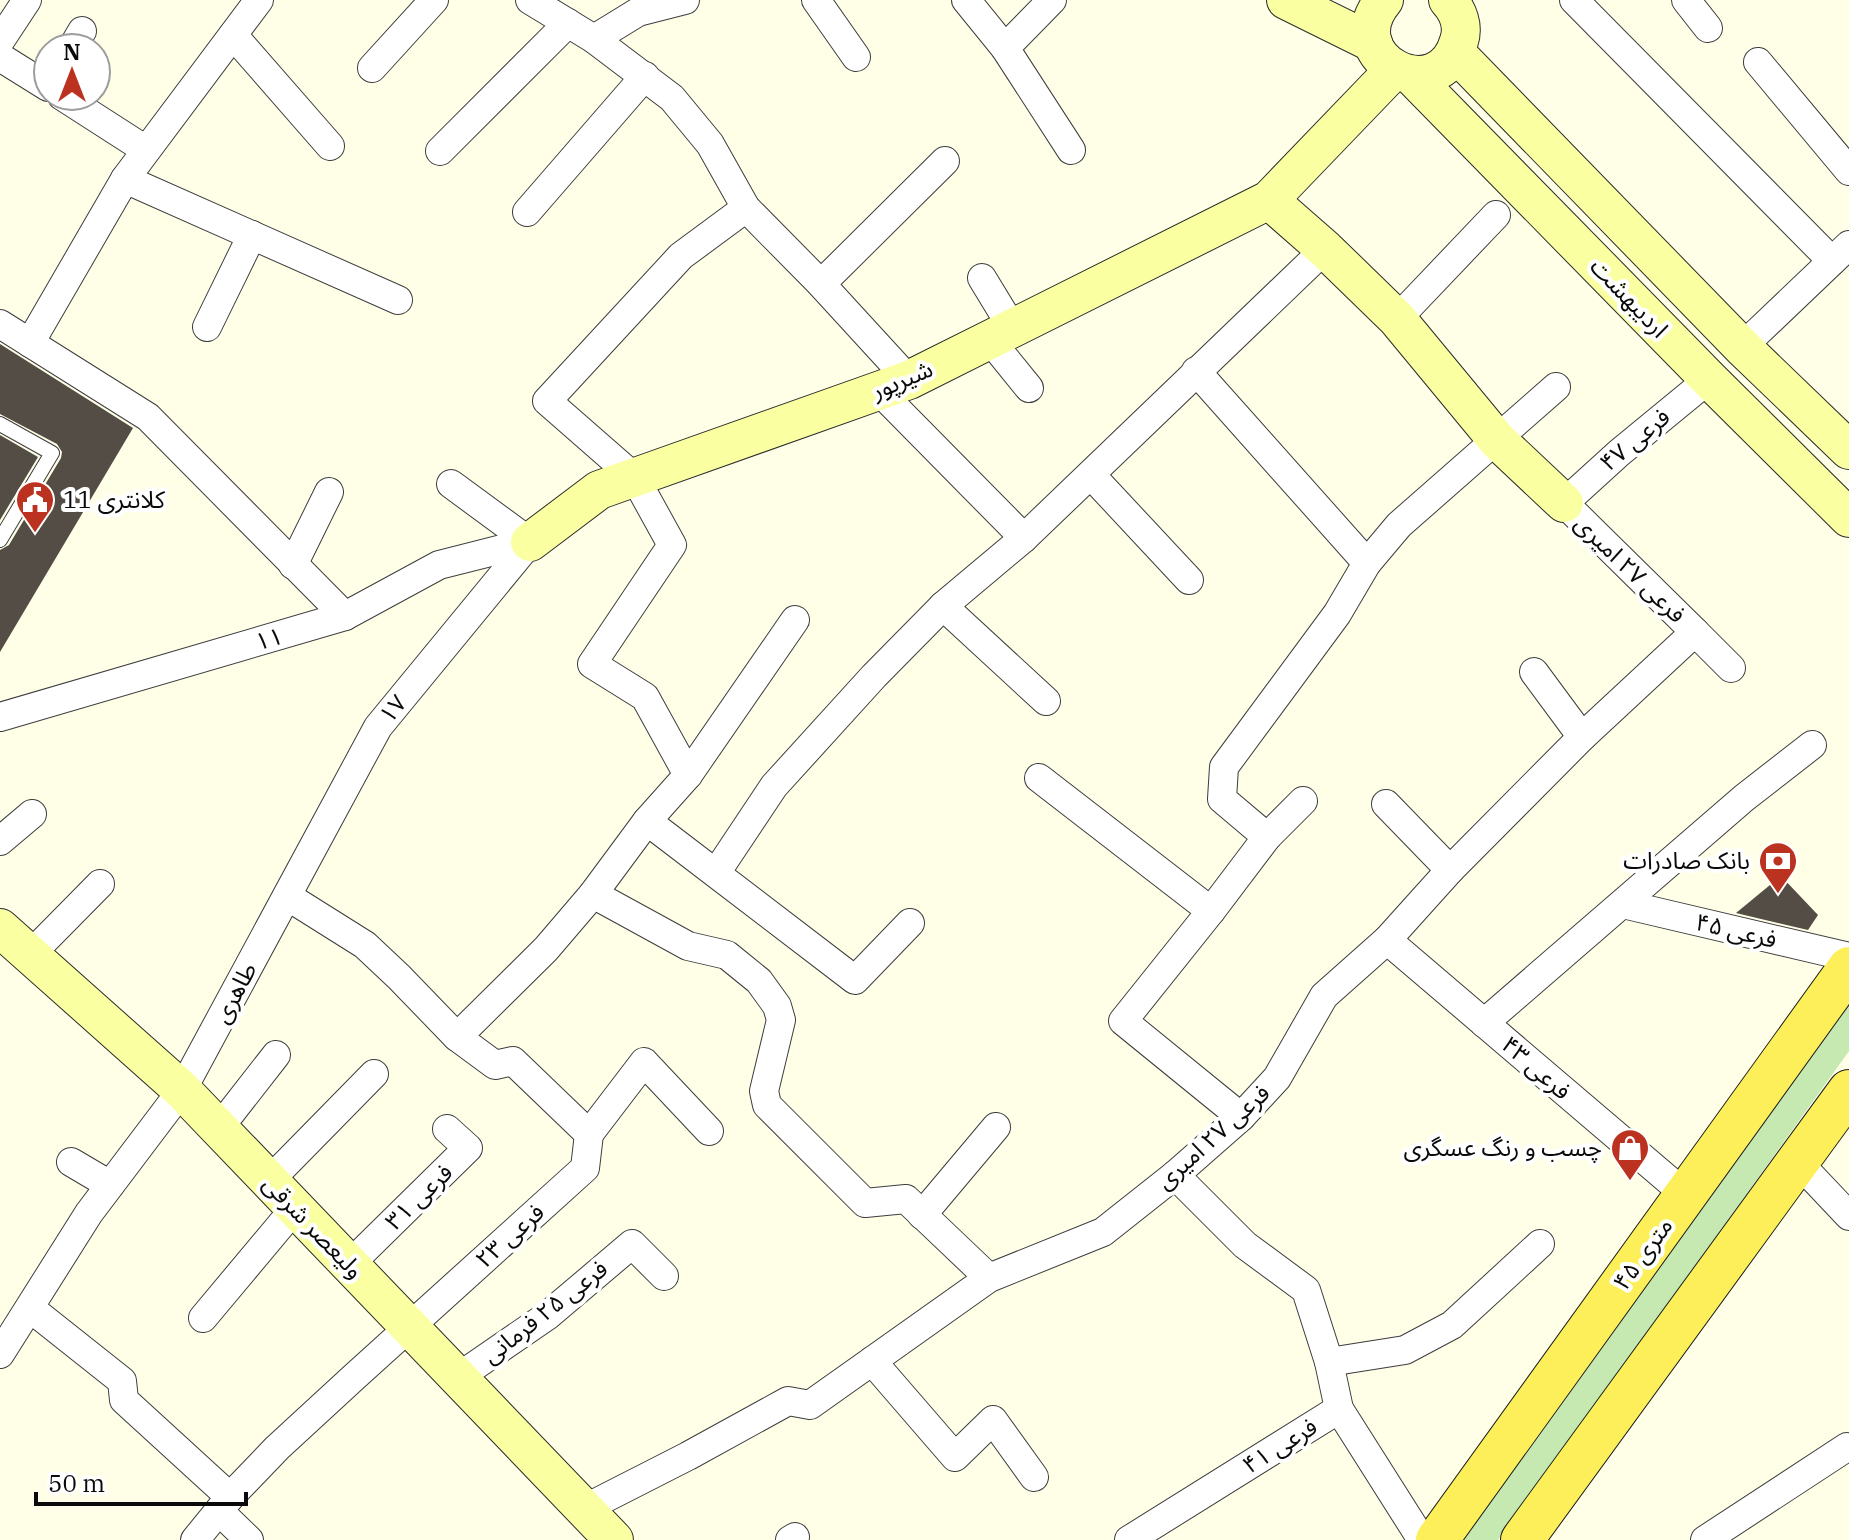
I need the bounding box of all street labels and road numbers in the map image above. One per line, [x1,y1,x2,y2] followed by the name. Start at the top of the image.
[1584,250,1676,344] street label: اردیبهشت
[865,352,937,407] street label: شیرپور
[1593,400,1676,478] street label: فرعی ۴۷
[1568,507,1693,629] street label: فرعی ۲۷ امیری
[251,619,286,657] street label: ۱۱
[371,687,413,729] street label: ۱۷
[1692,905,1780,955] street label: فرعی ۴۵
[205,956,263,1029] street label: طاهری
[1495,1028,1578,1106] street label: فرعی ۴۳
[1148,1077,1276,1196] street label: فرعی ۲۷ امیری
[378,1156,459,1236] street label: فرعی ۳۱
[256,1168,371,1285] street label: ولیعصر شرقی
[468,1196,551,1275] street label: فرعی ۲۳
[1605,1211,1679,1296] street label: ۴۵ متری
[475,1252,614,1370] street label: فرعی ۲۵ فرمانی
[1236,1410,1323,1481] street label: فرعی ۴۱

